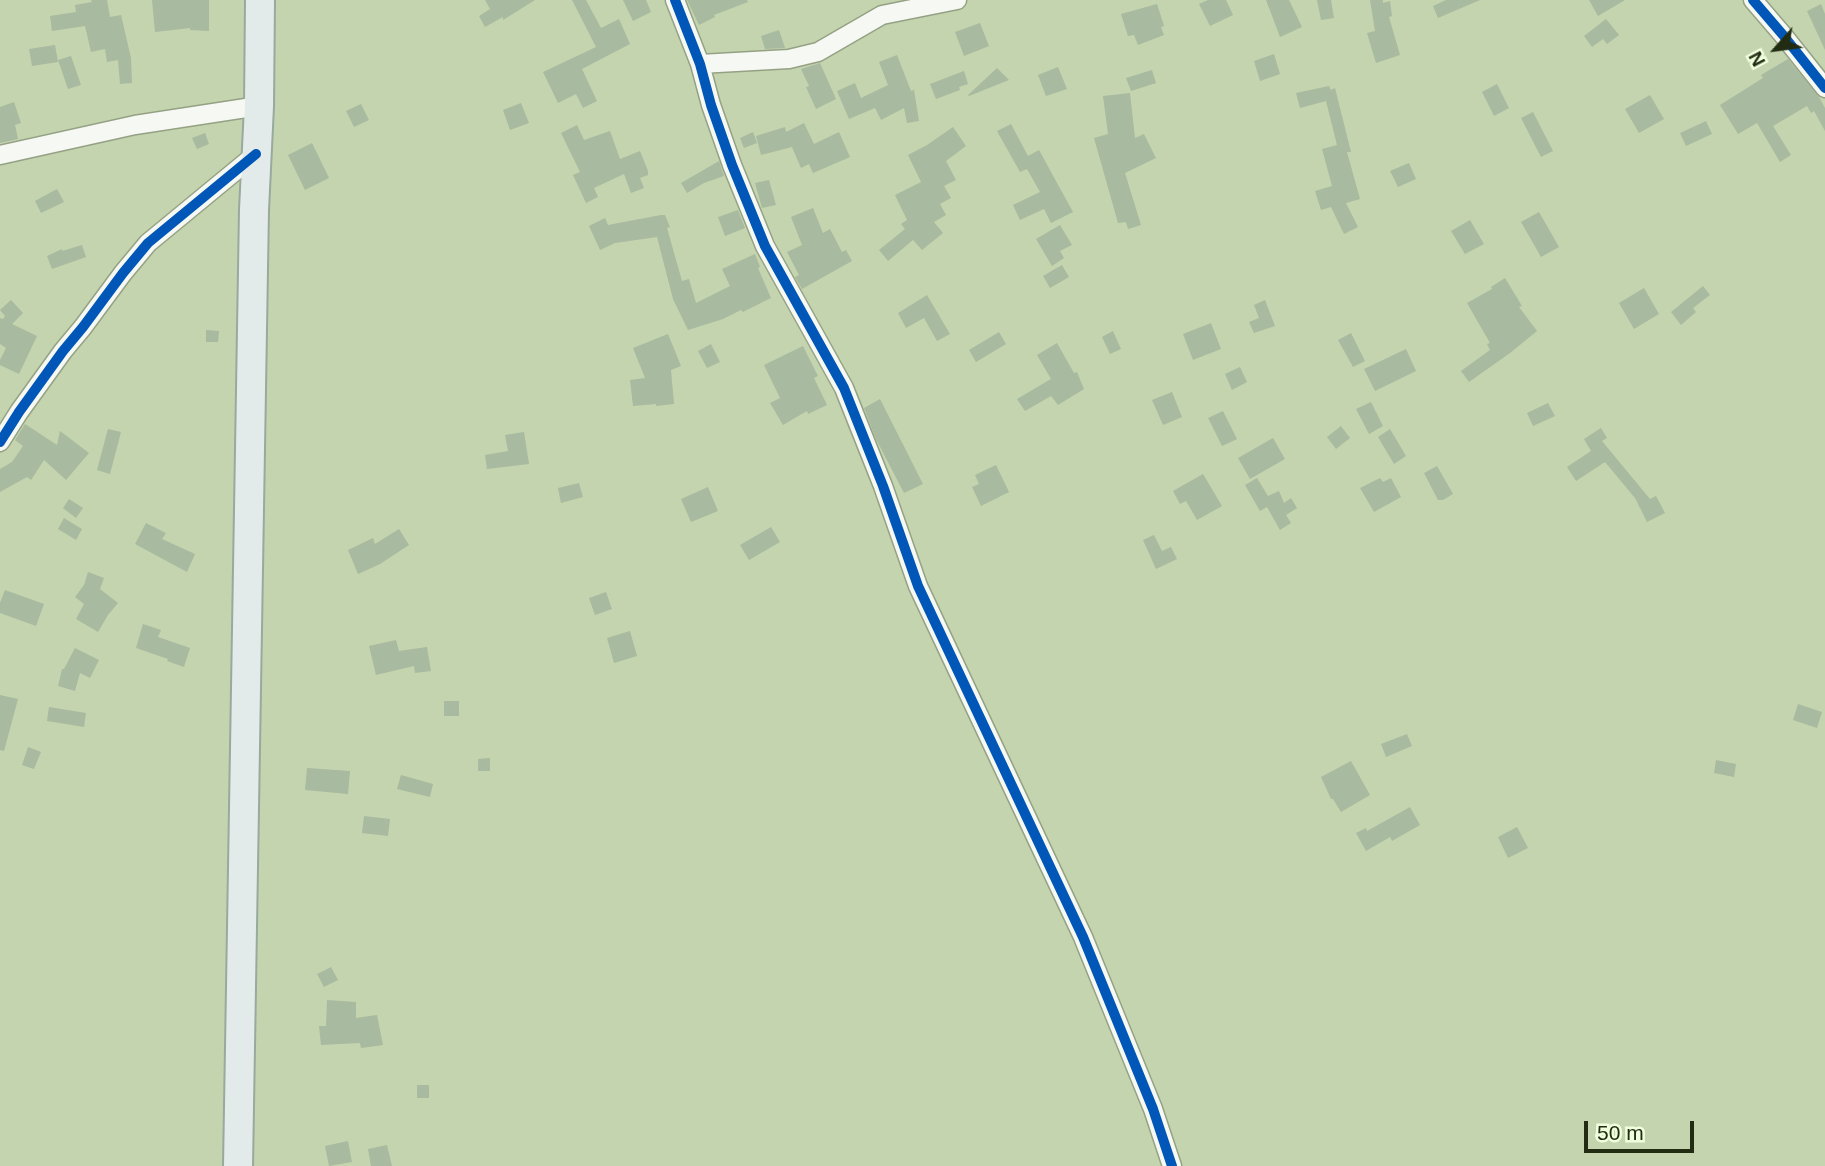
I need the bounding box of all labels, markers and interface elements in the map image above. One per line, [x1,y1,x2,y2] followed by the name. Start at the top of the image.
[1741,14,1811,84] north arrow
[1745,48,1770,70] text: N
[1587,1106,1697,1150] scale bar
[1597,1121,1644,1144] text: 50 m

